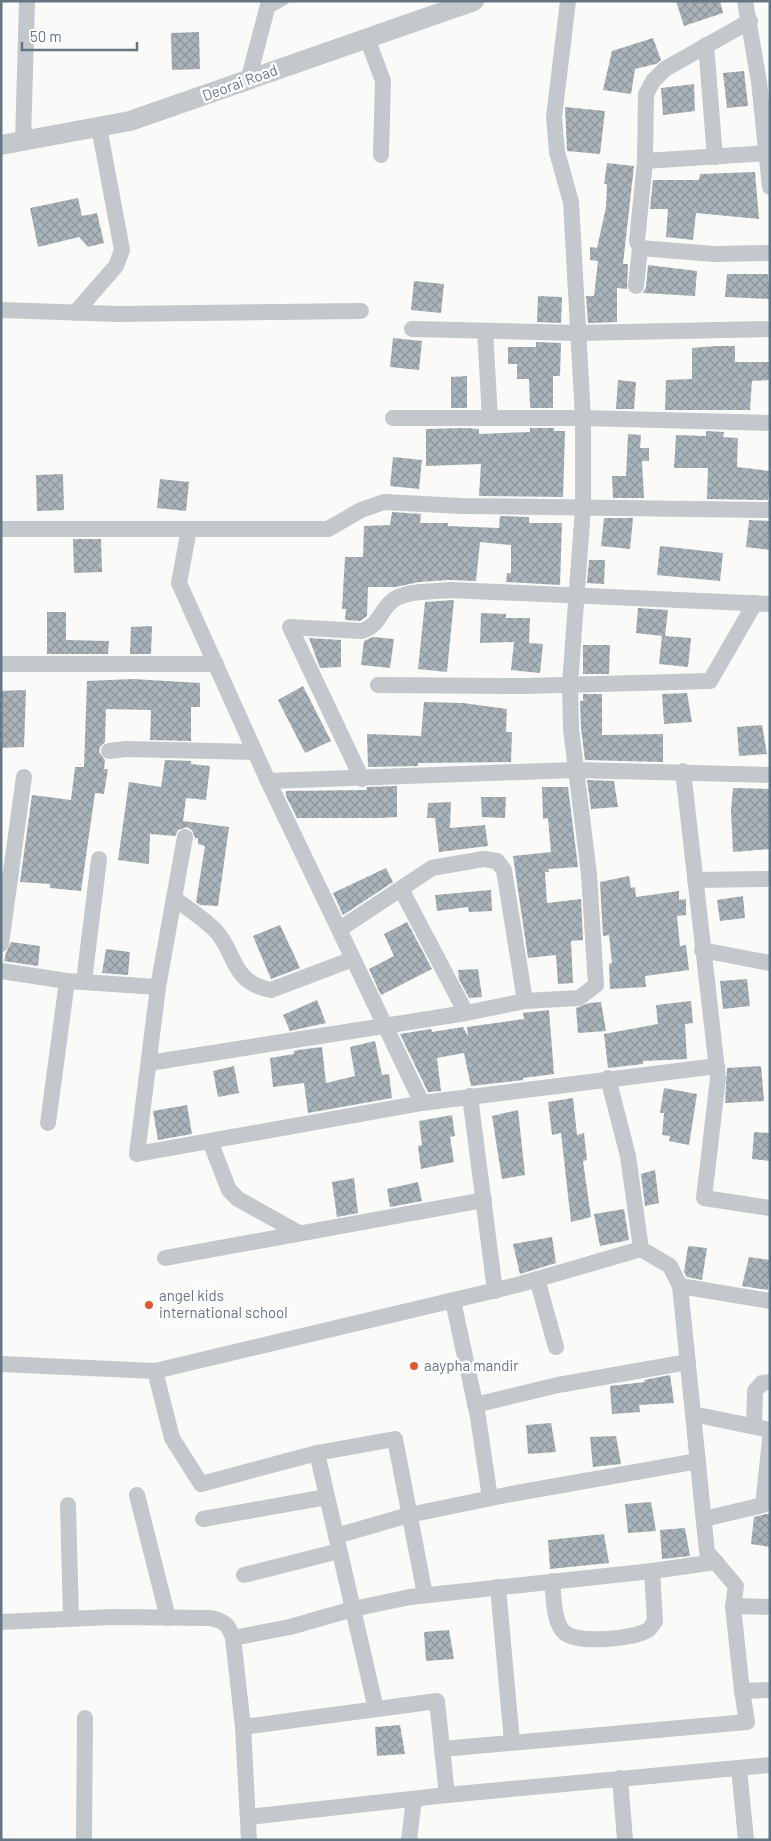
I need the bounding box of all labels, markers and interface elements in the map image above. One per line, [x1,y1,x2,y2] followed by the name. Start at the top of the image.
[22,20,138,52] scale bar
[30,27,62,45] text: 50 m
[200,60,280,104] street label: Deorai Road
[159,1286,288,1321] place label: angel kids international school
[143,1299,155,1311] marker: angel kids international school
[424,1356,519,1374] place label: aaypha mandir
[408,1360,420,1372] marker: aaypha mandir

